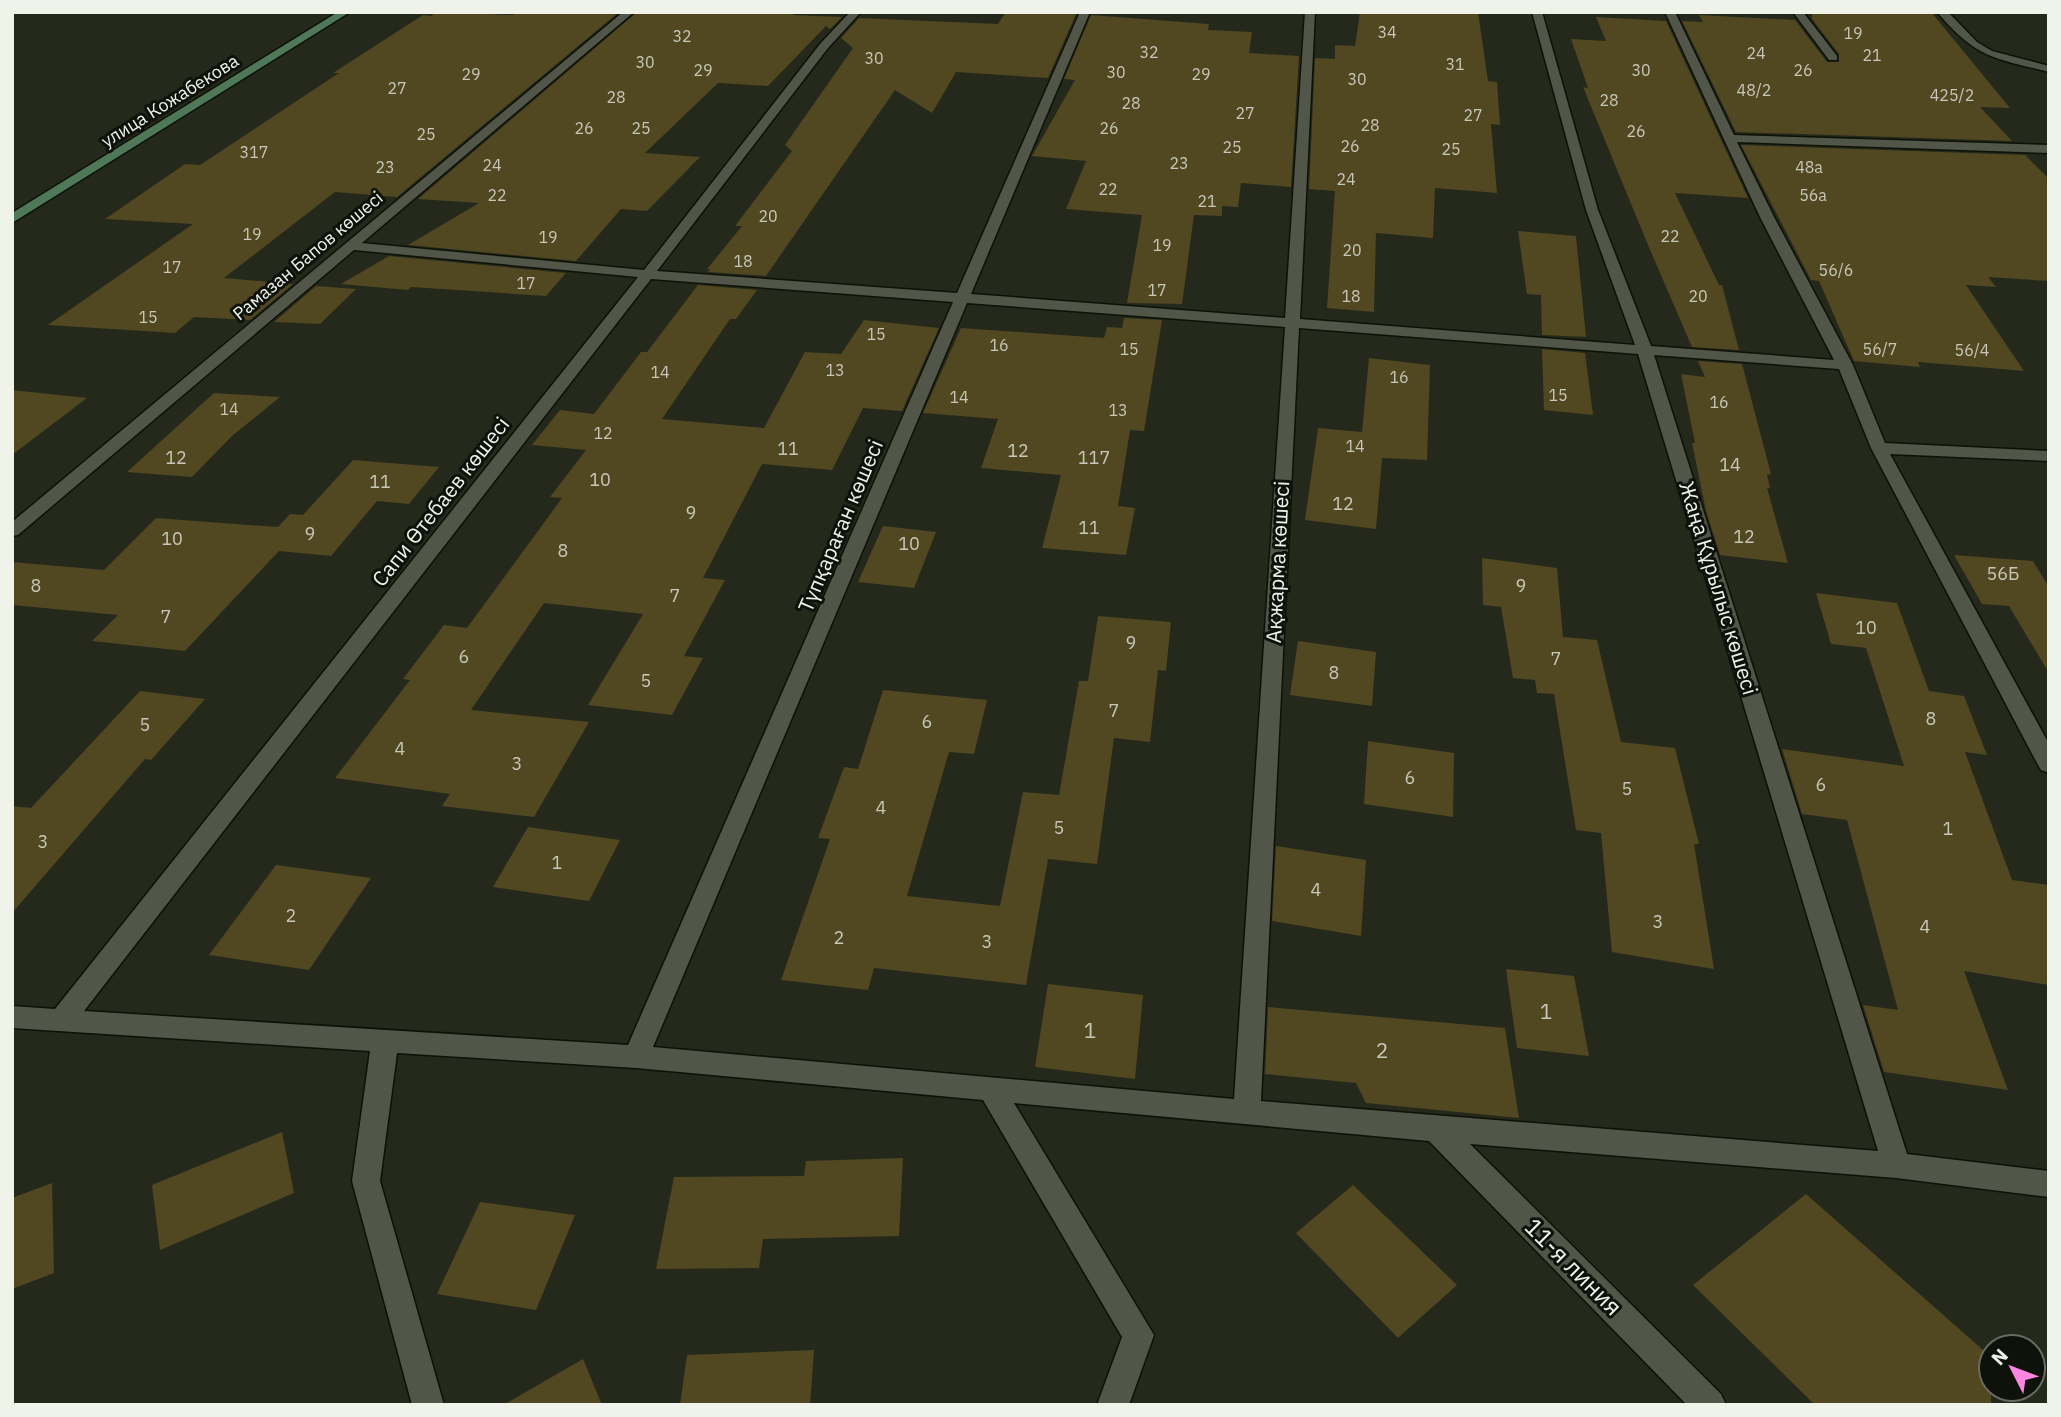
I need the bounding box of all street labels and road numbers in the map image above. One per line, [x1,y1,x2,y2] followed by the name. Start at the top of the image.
[97,49,243,152] street label: улица Кожабекова
[228,186,387,325] street label: Рамазан Бапов көшесі
[365,411,515,592] street label: Сапи Өтебаев көшесі
[791,435,889,616] street label: Түпқараған көшесі
[1673,477,1765,698] street label: Жаңа Құрылыс көшесі
[1259,480,1295,644] street label: Ақжарма көшесі
[1518,1211,1629,1322] street label: 11-я линия

